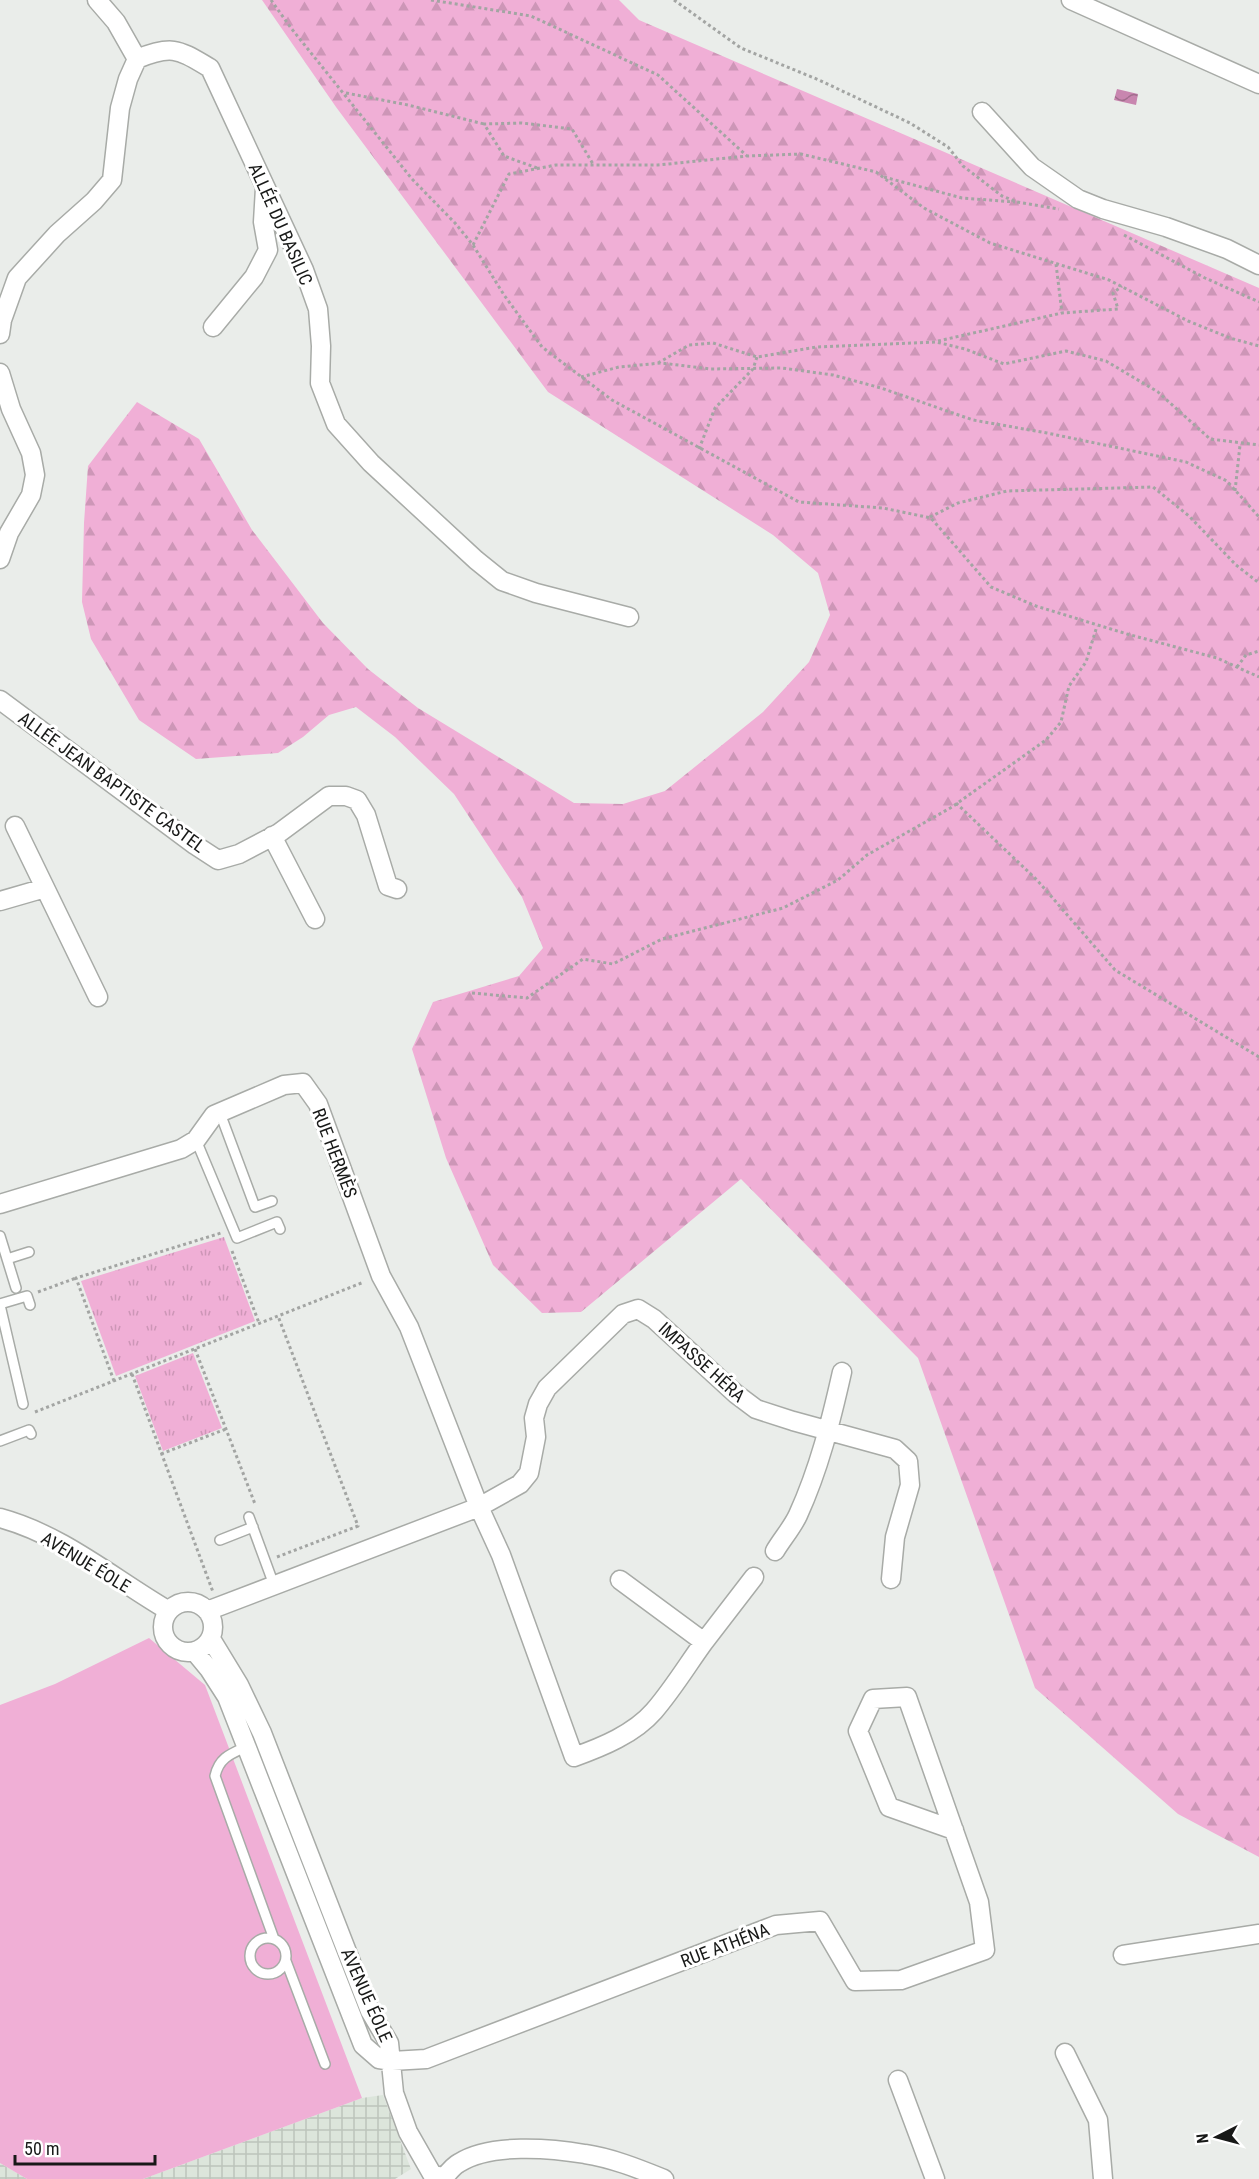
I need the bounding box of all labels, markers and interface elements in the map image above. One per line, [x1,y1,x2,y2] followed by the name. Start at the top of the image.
[245,160,317,288] street label: ALLÉE DU BASILIC
[15,707,210,857] street label: ALLÉE JEAN BAPTISTE CASTEL
[308,1105,362,1201] street label: RUE HERMÈS
[654,1318,750,1407] street label: IMPASSE HÉRA
[38,1527,134,1597] street label: AVENUE ÉOLE
[678,1918,773,1971] street label: RUE ATHÉNA
[337,1945,397,2045] street label: AVENUE ÉOLE
[1187,2107,1247,2167] north arrow
[15,2128,154,2166] scale bar
[1193,2133,1213,2144] text: N
[24,2138,59,2159] text: 50 m

